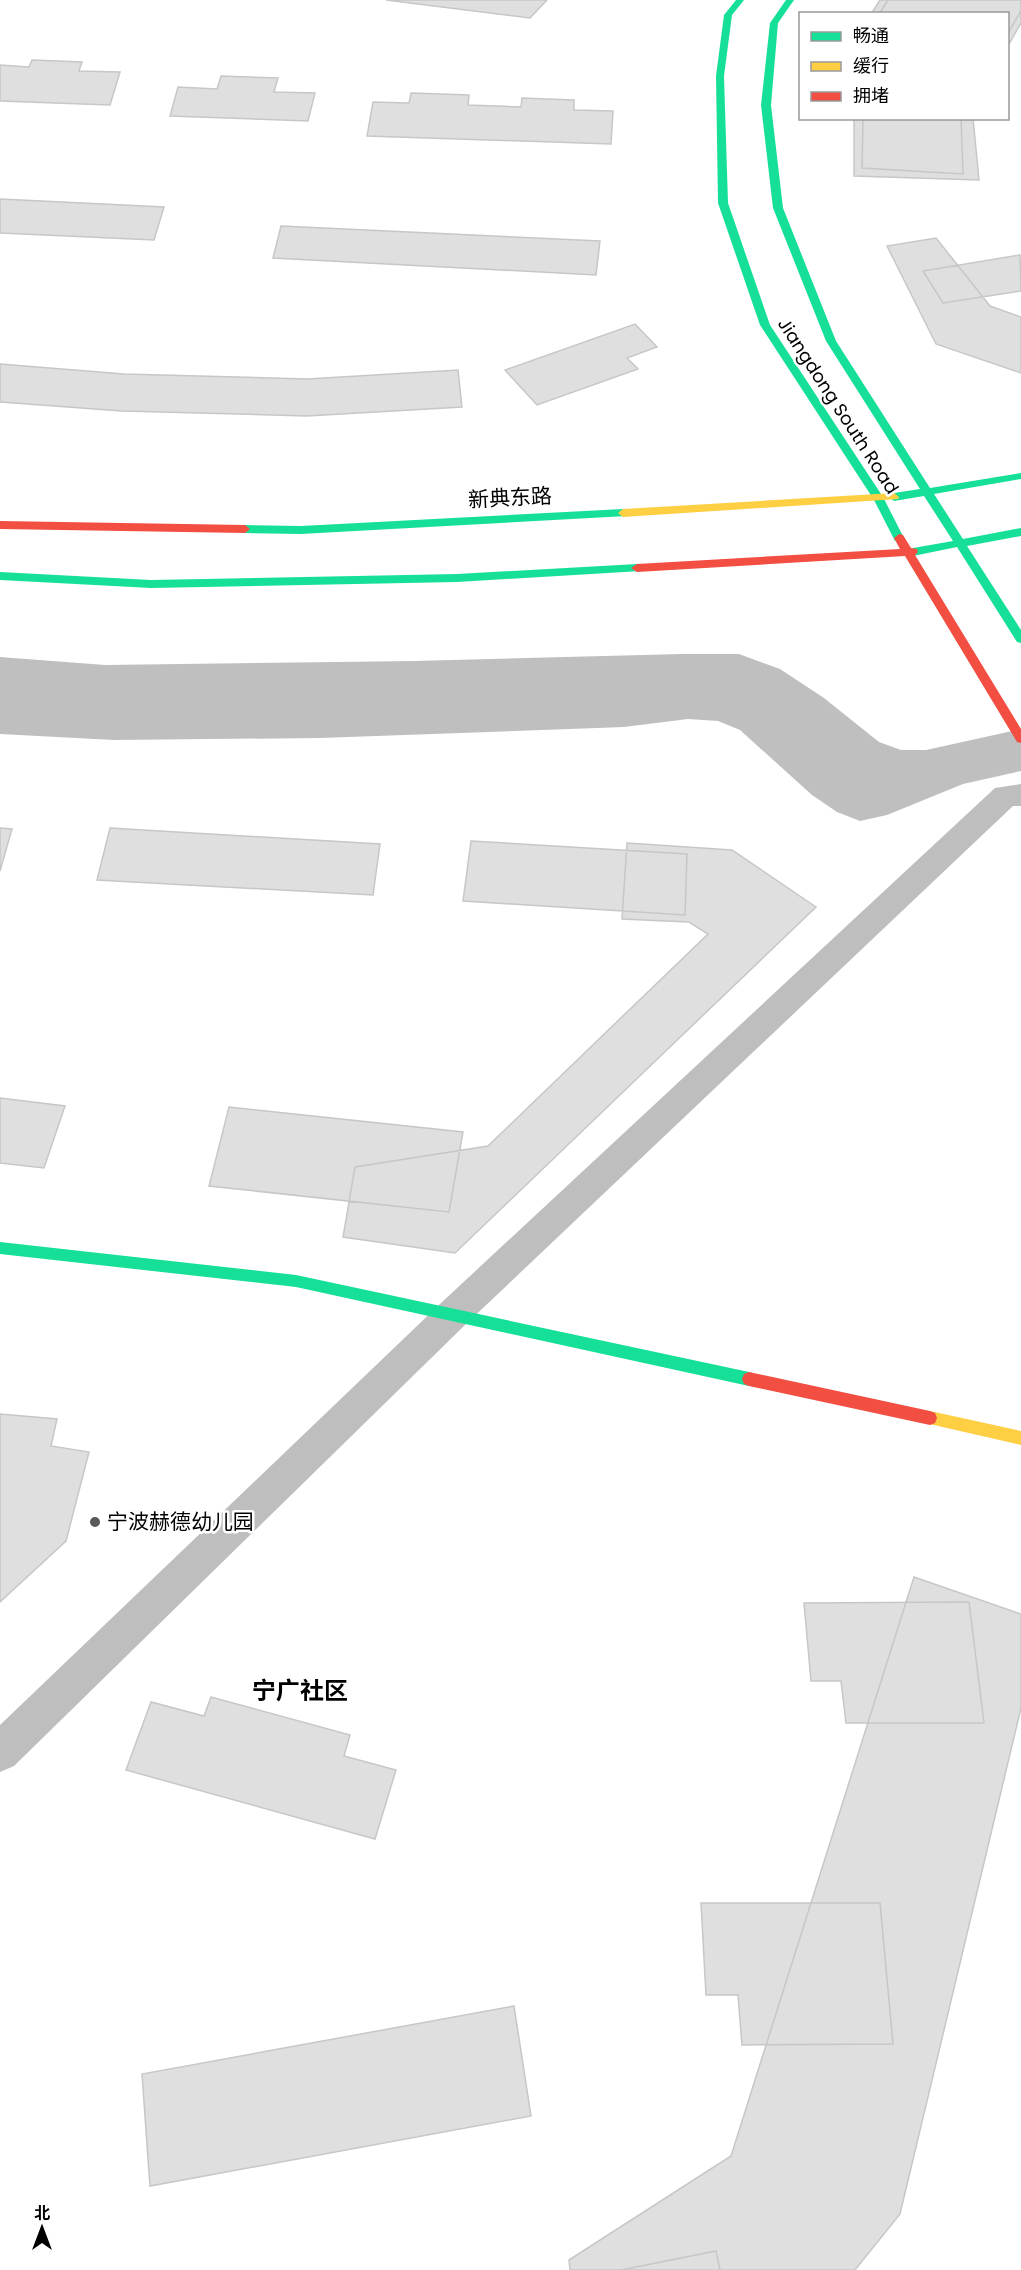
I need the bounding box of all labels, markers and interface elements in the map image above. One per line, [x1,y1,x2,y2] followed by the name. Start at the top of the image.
[799,12,1009,120] legend
[853,23,889,48] text: 畅通
[853,53,889,78] text: 缓行
[853,83,889,108] text: 拥堵
[772,313,905,499] street label: Jiangdong South Road
[467,481,553,514] street label: 新典东路
[107,1507,254,1536] place label: 宁波赫德幼儿园
[88,1515,102,1529] marker: 宁波赫德幼儿园
[252,1674,348,1707] district label: 宁广社区
[12,2198,72,2258] north arrow
[34,2202,50,2225] text: 北

